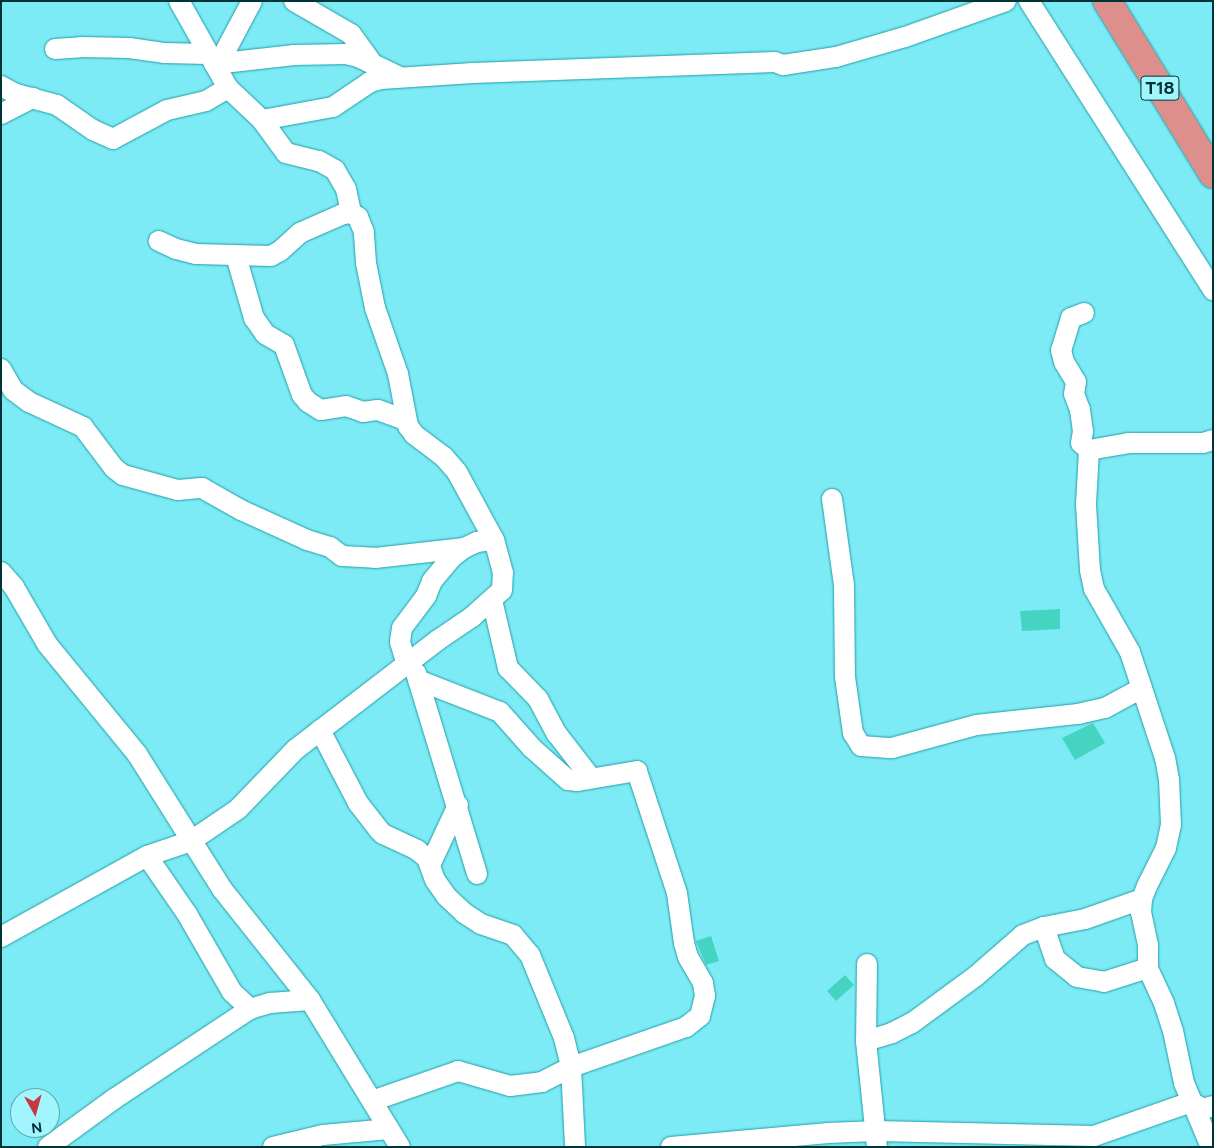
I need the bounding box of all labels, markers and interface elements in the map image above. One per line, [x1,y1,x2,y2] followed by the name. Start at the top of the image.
[1140,73,1180,104] road number: T18
[10,1088,60,1138] north arrow
[30,1118,43,1136] text: N

